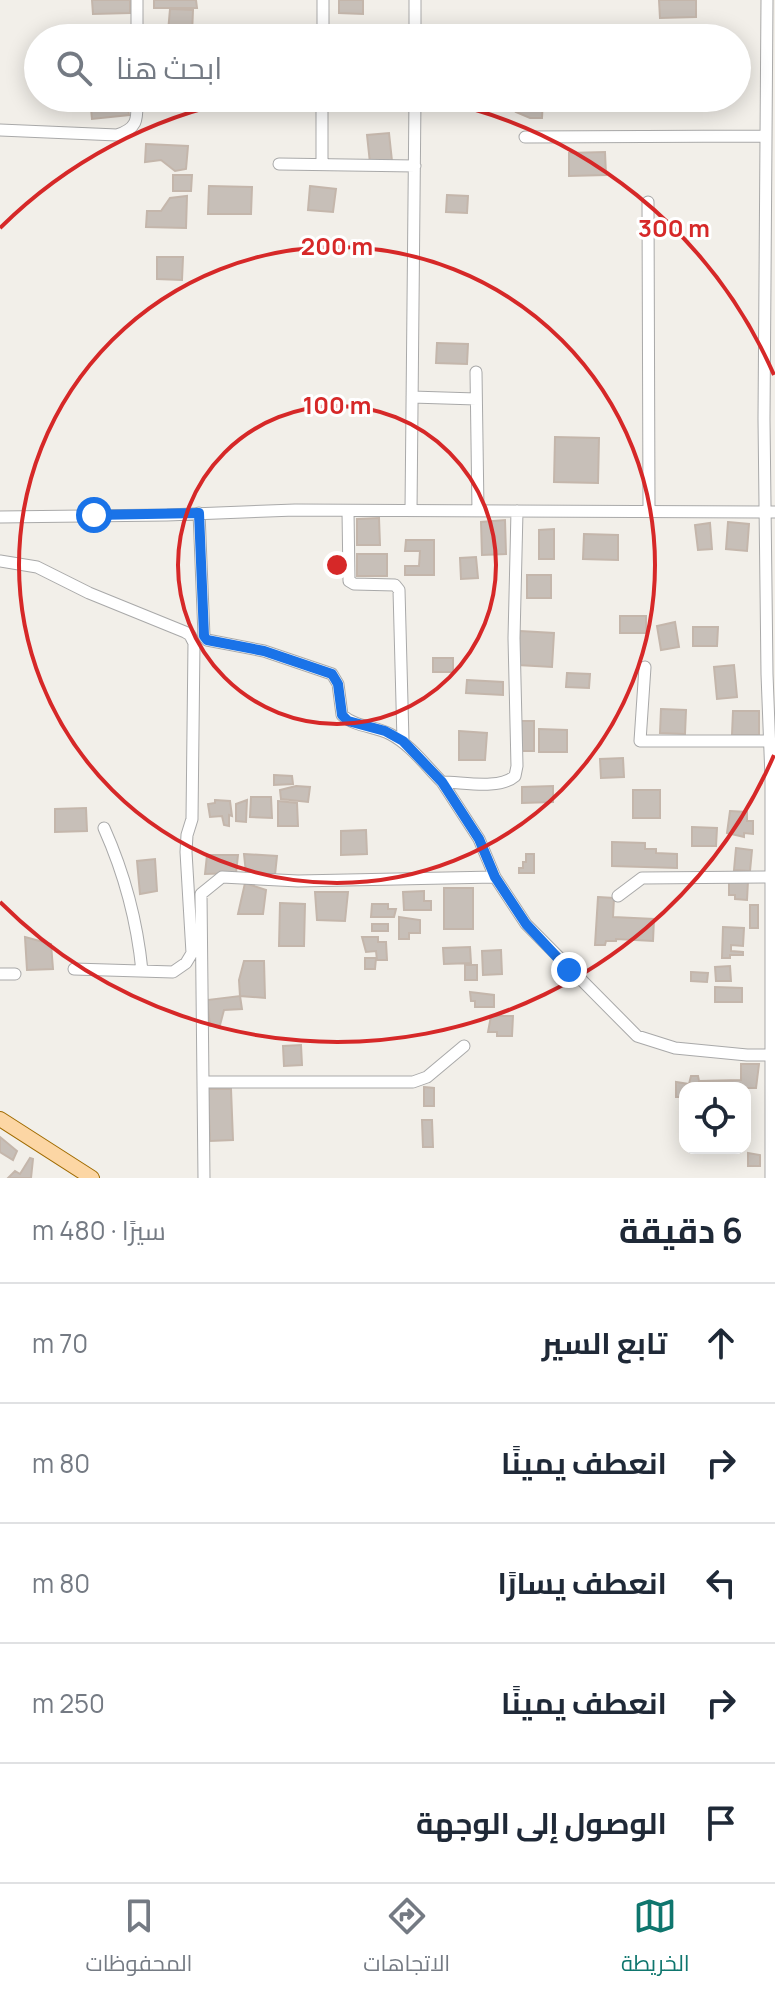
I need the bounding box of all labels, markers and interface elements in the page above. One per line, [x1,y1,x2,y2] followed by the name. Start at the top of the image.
[24,24,751,112] search box
[52,46,96,90] icon: search
[116,47,222,88] text: ابحث هنا
[638,211,710,244] text: 300 m
[301,229,373,262] text: 200 m
[303,388,371,421] text: 100 m
[76,497,112,533] route start
[323,551,351,579] centre of rings
[551,952,587,988] route end
[679,1082,751,1154] map controls
[679,1082,751,1154] button: locate
[619,1207,743,1253] text: 6 دقيقة
[32,1212,166,1248] text: سيرًا · 480 m
[699,1321,743,1365] icon: ahead
[542,1322,667,1363] text: تابع السير
[32,1325,88,1361] text: 70 m
[699,1441,743,1485] icon: right
[501,1442,667,1483] text: انعطف يمينًا
[32,1445,90,1481] text: 80 m
[699,1561,743,1605] icon: left
[497,1562,667,1603] text: انعطف يسارًا
[32,1565,90,1601] text: 80 m
[699,1681,743,1725] icon: right
[501,1682,667,1723] text: انعطف يمينًا
[32,1685,105,1721] text: 250 m
[699,1801,743,1845] icon: arrive
[416,1802,667,1843] text: الوصول إلى الوجهة
[85,1894,192,1984] tab: المحفوظات
[363,1894,450,1984] tab: الاتجاهات
[621,1894,690,1984] tab: الخريطة

